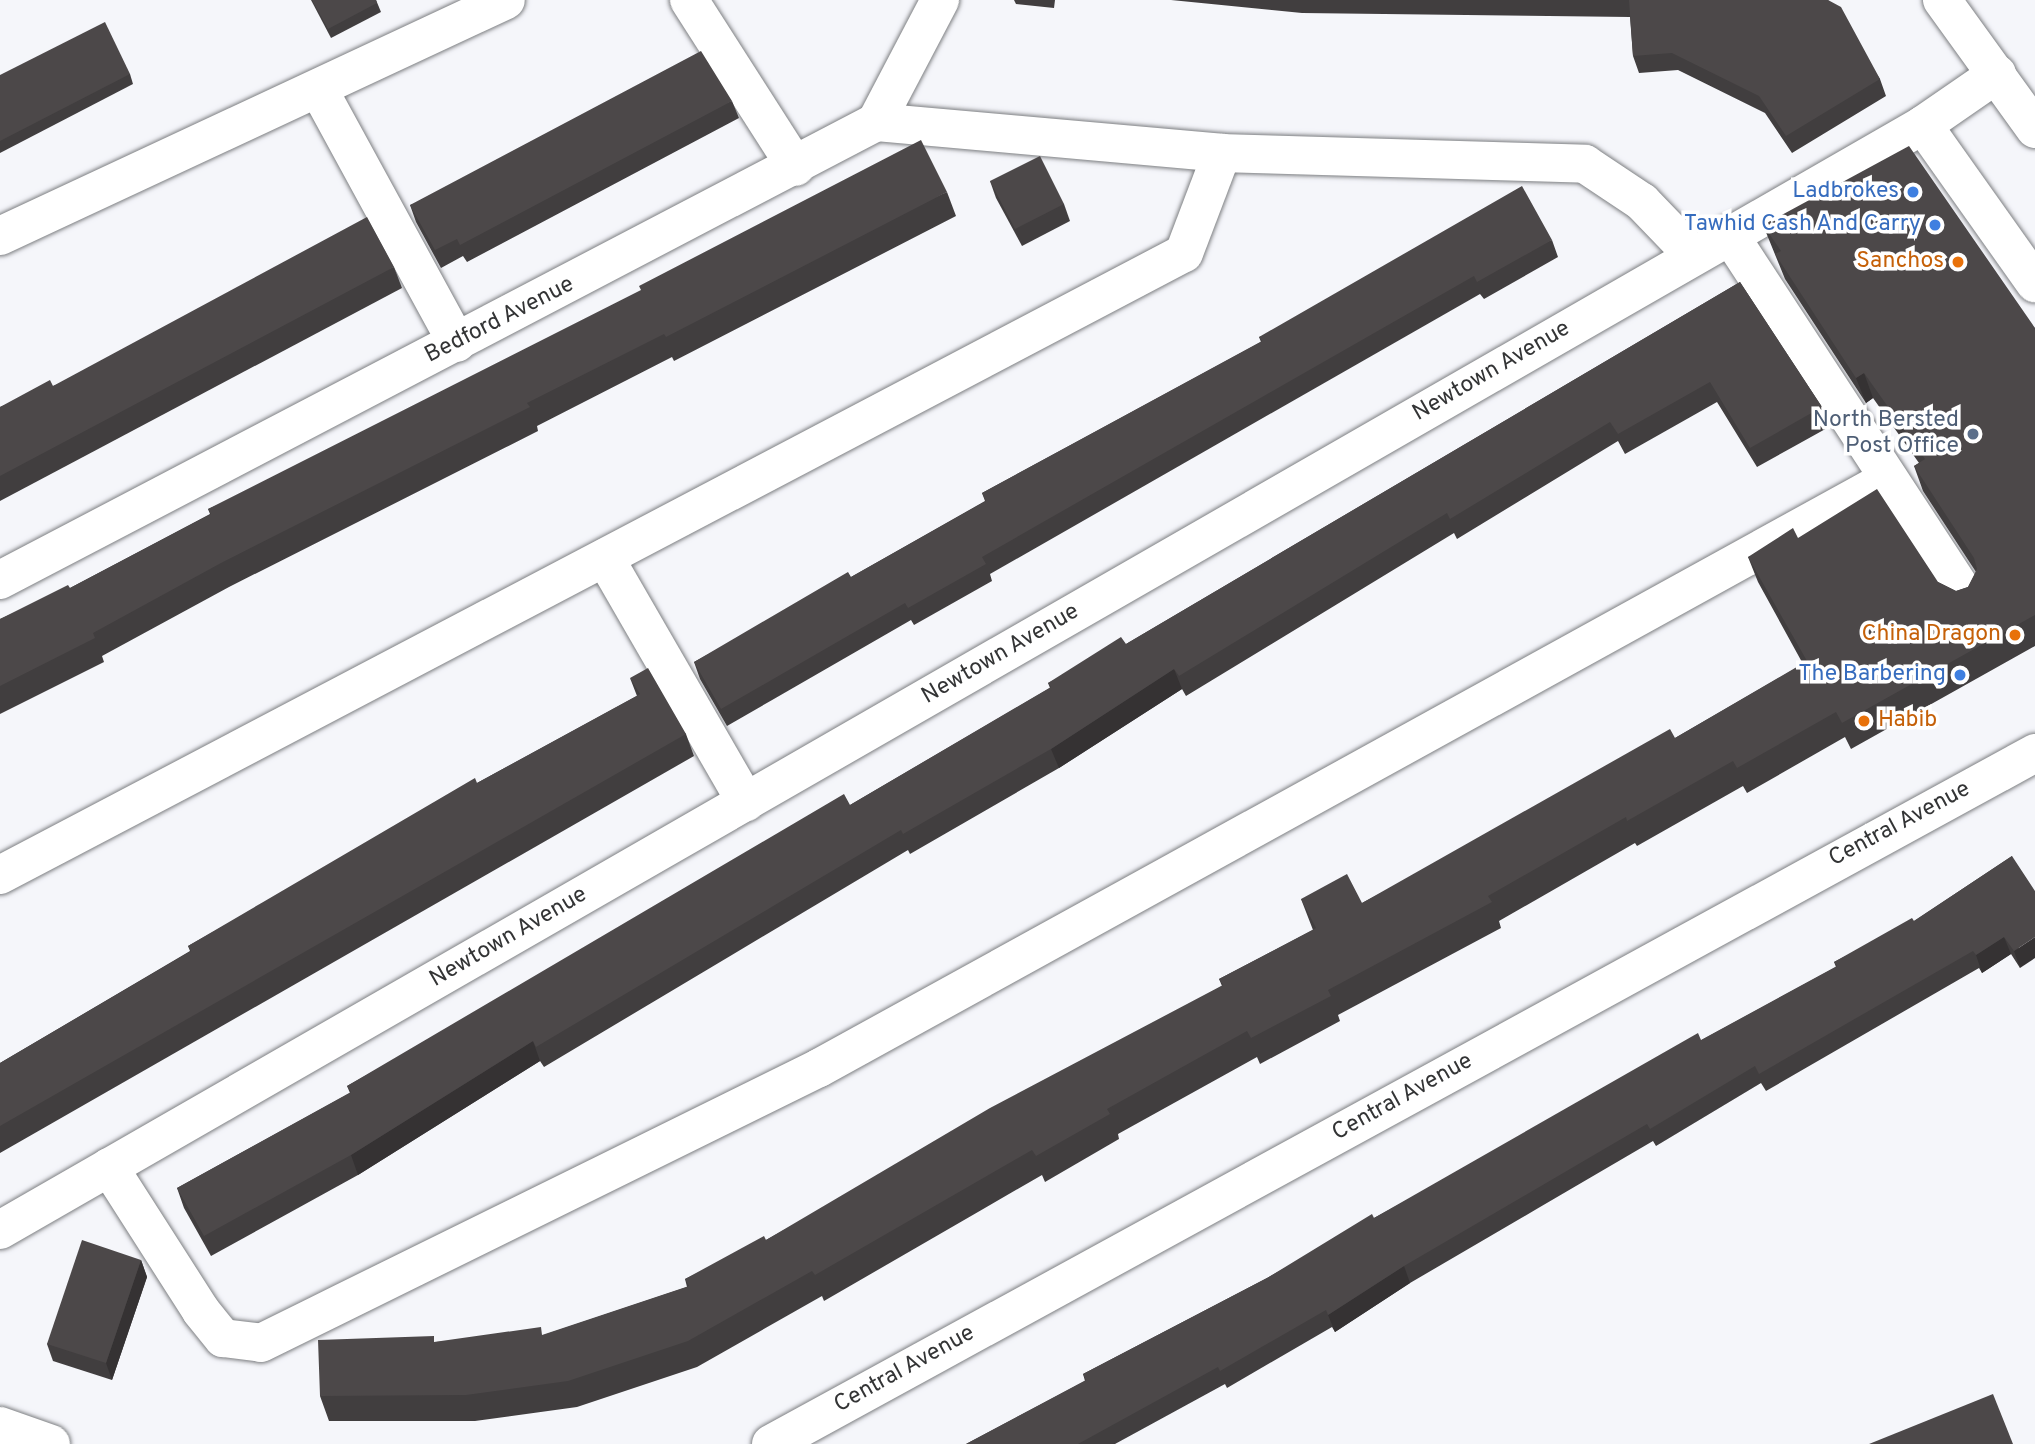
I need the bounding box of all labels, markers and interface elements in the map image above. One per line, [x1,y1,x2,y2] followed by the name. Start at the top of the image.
[1792,178,1899,206] place label: Ladbrokes
[1905,184,1921,200] marker: Ladbrokes
[1683,211,1921,239] place label: Tawhid Cash And Carry
[1927,217,1943,233] marker: Tawhid Cash And Carry
[1856,248,1944,276] place label: Sanchos
[1950,254,1966,270] marker: Sanchos
[420,271,580,371] street label: Bedford Avenue
[1408,316,1576,428] street label: Newtown Avenue
[1813,407,1959,461] place label: North Bersted Post Office
[1965,426,1981,442] marker: North Bersted Post Office
[917,599,1085,711] street label: Newtown Avenue
[1862,621,2001,649] place label: China Dragon
[2007,627,2023,643] marker: China Dragon
[1798,661,1946,689] place label: The Barbering
[1952,667,1968,683] marker: The Barbering
[1878,707,1937,735] place label: Habib
[1856,713,1872,729] marker: Habib
[1824,776,1976,874] street label: Central Avenue
[425,882,593,994] street label: Newtown Avenue
[1328,1048,1478,1148] street label: Central Avenue
[830,1320,980,1420] street label: Central Avenue

